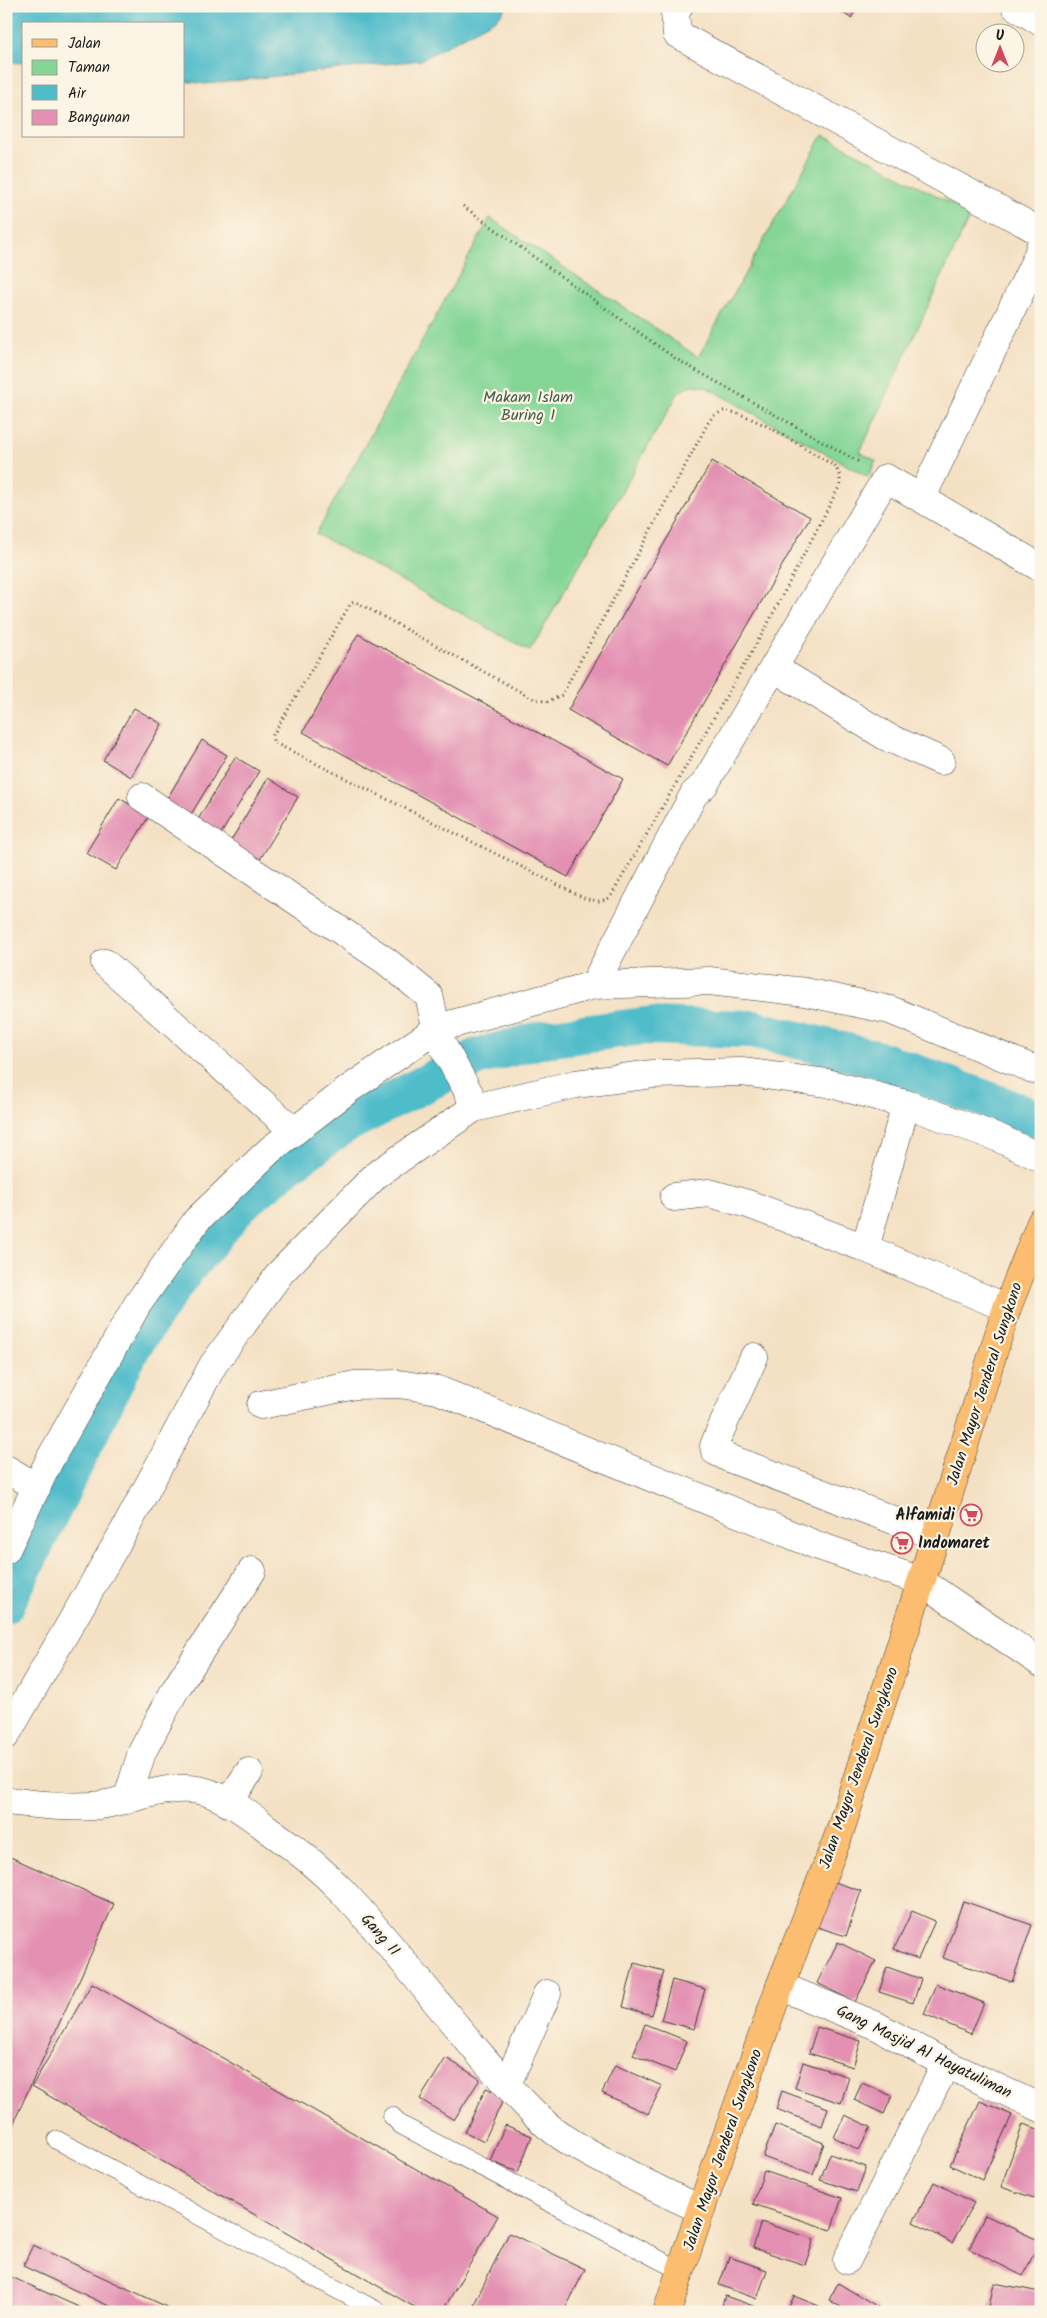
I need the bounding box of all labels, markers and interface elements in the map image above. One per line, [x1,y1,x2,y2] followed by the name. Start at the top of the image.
[22,22,185,138] legend
[974,22,1024,72] north arrow
[996,25,1005,47] text: U
[68,32,101,56] text: Jalan
[68,56,110,80] text: Taman
[68,82,87,106] text: Air
[68,106,130,130] text: Bangunan
[483,385,573,428] park label: Makam Islam Buring 1
[940,1279,1030,1489] street label: Jalan Mayor Jenderal Sungkono
[895,1503,956,1528] place label: Alfamidi
[959,1503,983,1527] supermarket icon: Alfamidi
[890,1531,914,1555] supermarket icon: Indomaret
[918,1531,991,1556] place label: Indomaret
[813,1664,905,1872] street label: Jalan Mayor Jenderal Sungkono
[354,1908,406,1962] street label: Gang II
[832,1999,1016,2105] street label: Gang Masjid Al Hayatuliman
[677,2046,769,2254] street label: Jalan Mayor Jenderal Sungkono

